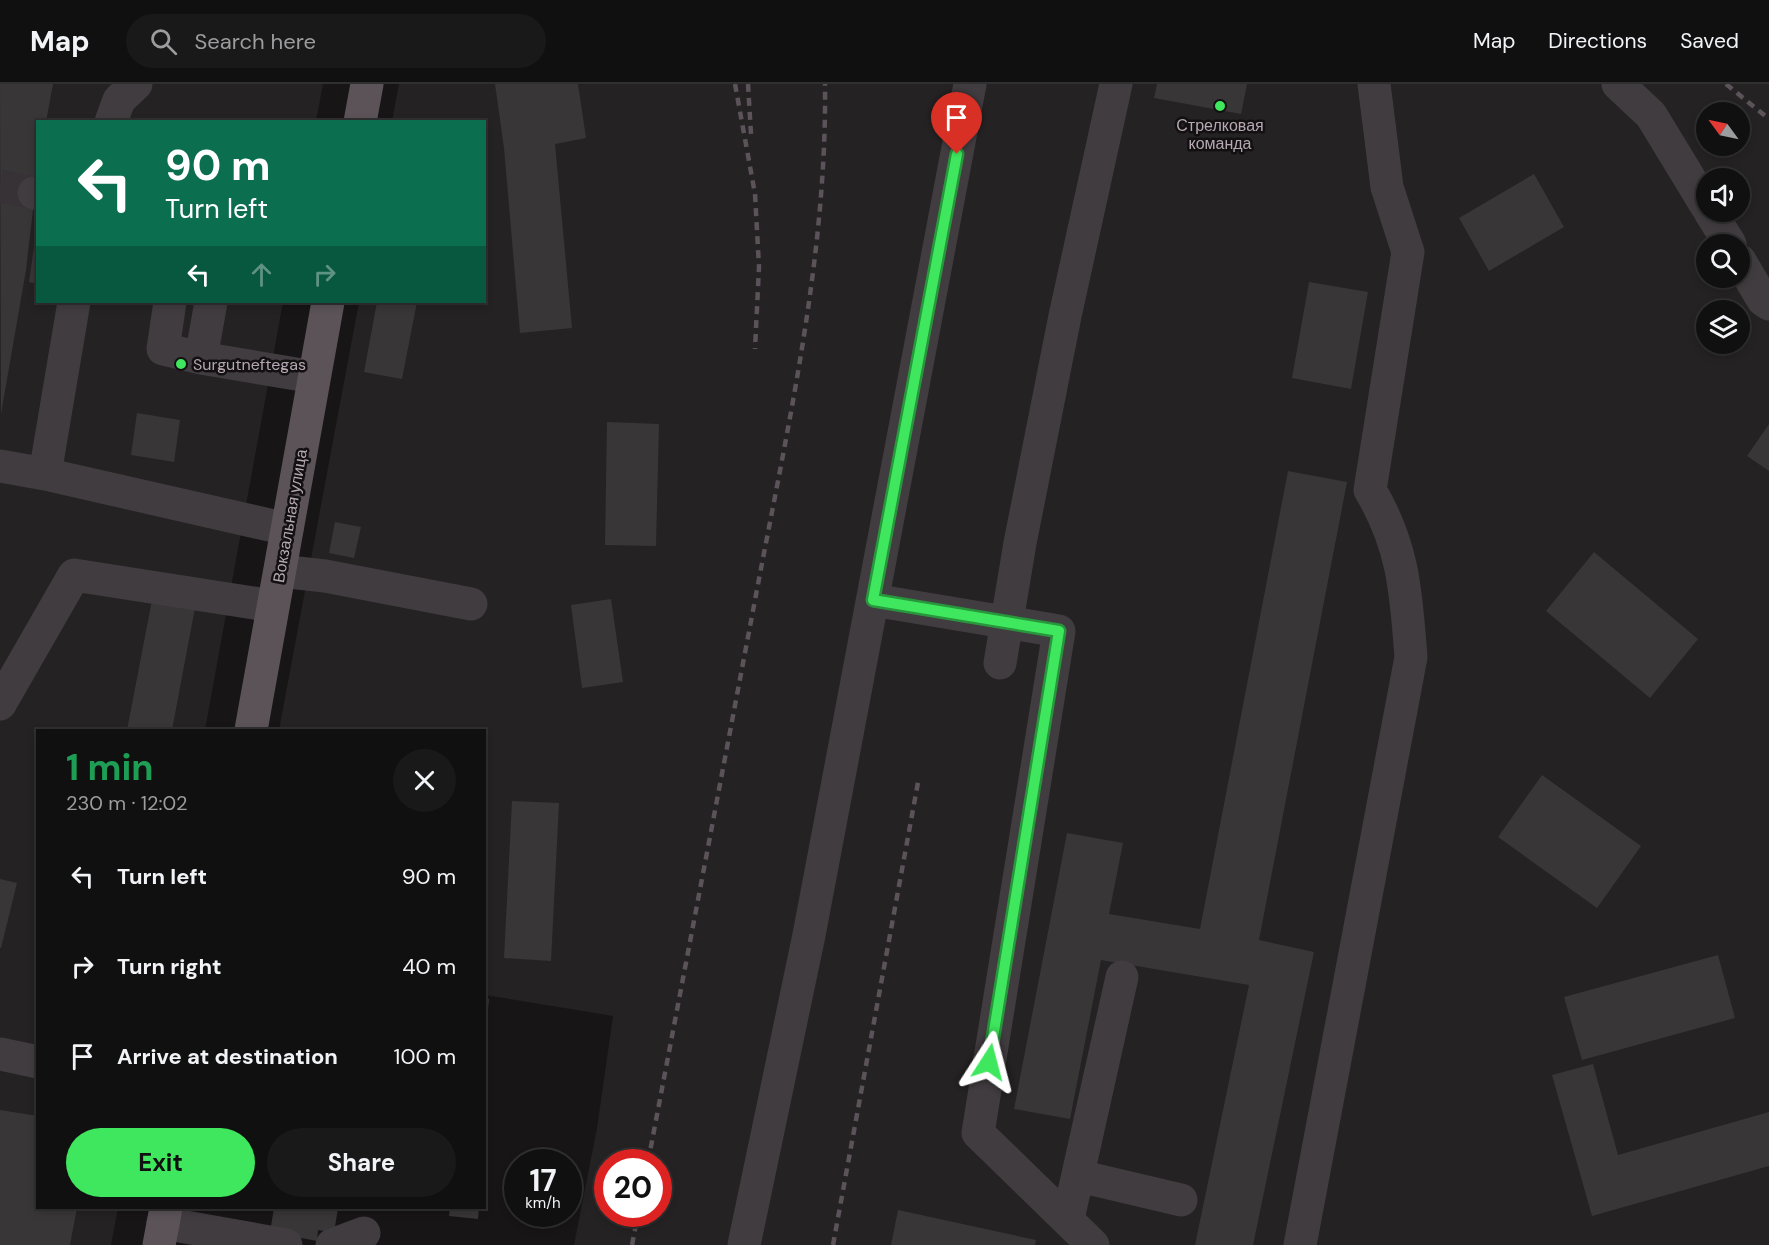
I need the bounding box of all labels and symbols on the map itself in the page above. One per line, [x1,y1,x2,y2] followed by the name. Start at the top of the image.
[931,92,982,154] pin
[1213,99,1227,113] marker: Стрелковая команда
[1696,102,1750,156] north arrow
[1176,115,1264,154] place label: Стрелковая команда
[193,354,306,375] place label: Surgutneftegas
[174,357,188,371] marker: Surgutneftegas
[268,447,312,584] street label: Вокзальная улица
[957,1030,1021,1094] position arrow
[594,1149,672,1227] speed limit sign: 20

